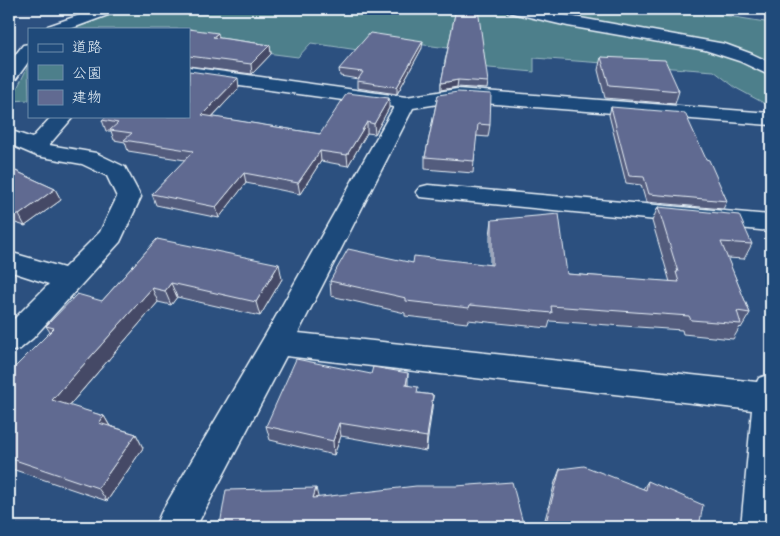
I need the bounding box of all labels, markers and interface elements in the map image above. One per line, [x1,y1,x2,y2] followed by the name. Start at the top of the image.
[28,28,190,118] legend
[72,38,102,57] text: 道路
[72,64,102,83] text: 公園
[72,88,102,107] text: 建物

